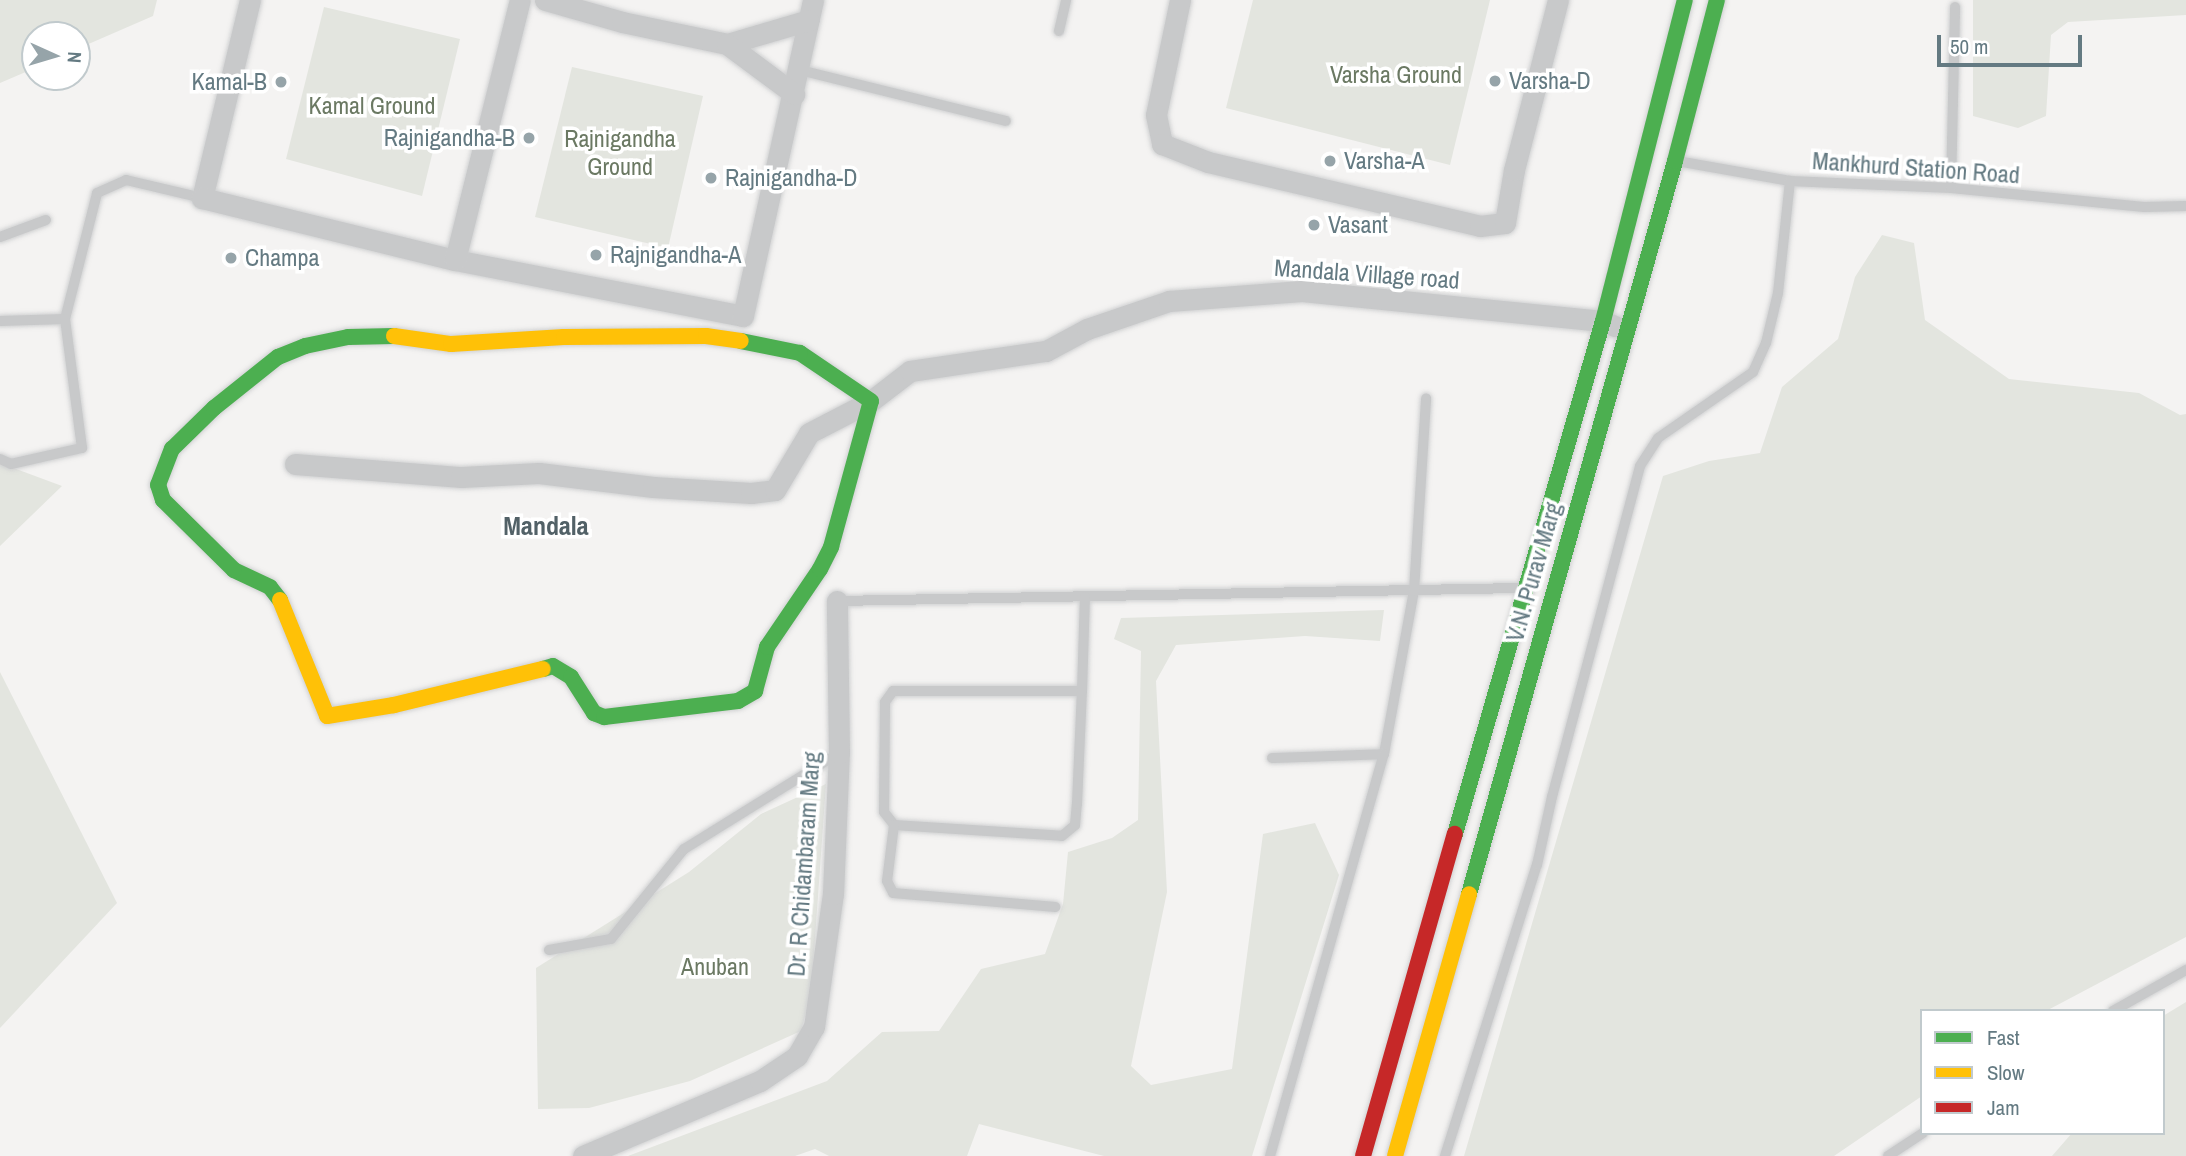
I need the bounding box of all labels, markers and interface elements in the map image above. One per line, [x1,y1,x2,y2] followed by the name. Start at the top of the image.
[21,21,91,91] north arrow
[1941,21,2086,65] scale bar
[1950,32,1988,61] text: 50 m
[62,51,88,64] text: N
[1330,61,1462,89] park label: Varsha Ground
[1509,67,1591,95] place label: Varsha-D
[192,68,267,96] place label: Kamal-B
[1487,73,1503,89] marker: Varsha-D
[273,74,289,90] marker: Kamal-B
[309,92,435,120] park label: Kamal Ground
[384,124,515,152] place label: Rajnigandha-B
[564,125,676,181] park label: Rajnigandha Ground
[521,130,537,146] marker: Rajnigandha-B
[1811,146,2021,190] street label: Mankhurd Station Road
[1344,147,1425,175] place label: Varsha-A
[1322,153,1338,169] marker: Varsha-A
[725,164,857,192] place label: Rajnigandha-D
[703,170,719,186] marker: Rajnigandha-D
[1328,211,1388,239] place label: Vasant
[1306,217,1322,233] marker: Vasant
[610,241,741,269] place label: Rajnigandha-A
[245,244,319,272] place label: Champa
[588,247,604,263] marker: Rajnigandha-A
[223,250,239,266] marker: Champa
[1273,253,1461,295] street label: Mandala Village road
[1500,499,1568,645] street label: V.N. Purav Marg
[503,510,589,542] district label: Mandala
[782,751,826,977] street label: Dr. R Chidambaram Marg
[681,953,749,981] park label: Anuban
[1920,1009,2165,1135] legend
[1987,1023,2020,1052] text: Fast
[1987,1058,2024,1087] text: Slow
[1987,1093,2020,1122] text: Jam

